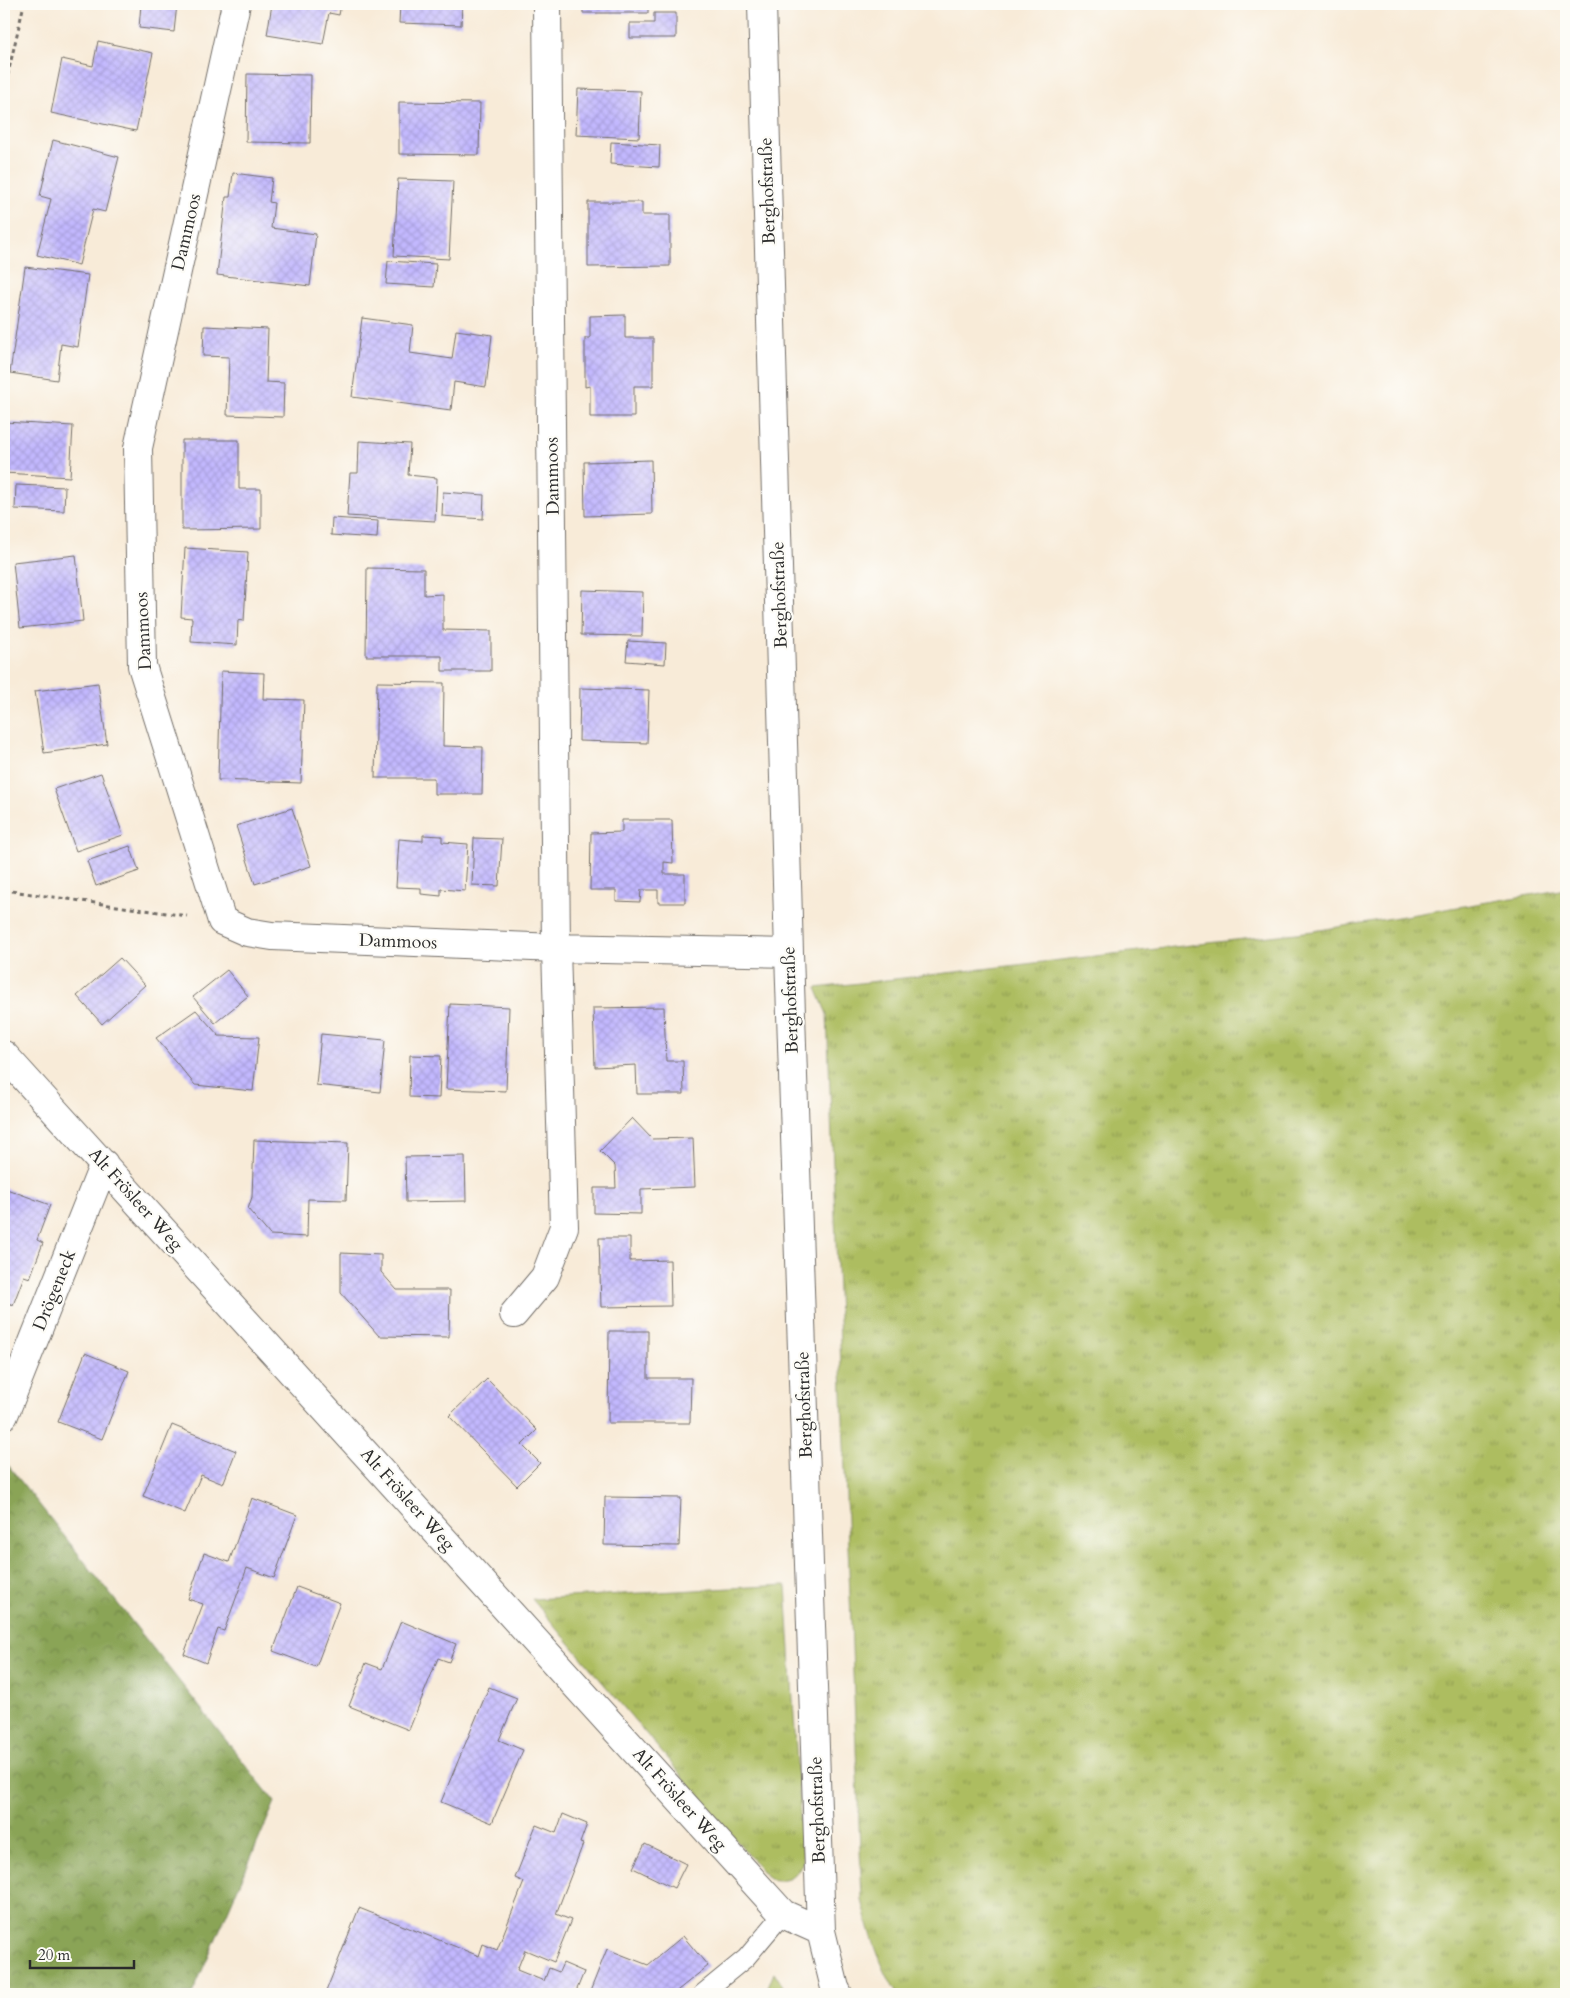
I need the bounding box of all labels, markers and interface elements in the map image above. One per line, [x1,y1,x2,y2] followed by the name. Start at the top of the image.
[753,137,782,245] street label: Berghofstraße
[165,191,207,273] street label: Dammoos
[539,437,566,515] street label: Dammoos
[765,541,794,649] street label: Berghofstraße
[129,591,158,671] street label: Dammoos
[358,928,438,955] street label: Dammoos
[776,946,805,1054] street label: Berghofstraße
[83,1142,189,1257] street label: Alt Frösleer Weg
[27,1246,82,1334] street label: Drögeneck
[790,1351,819,1459] street label: Berghofstraße
[355,1442,461,1557] street label: Alt Frösleer Weg
[627,1742,733,1857] street label: Alt Frösleer Weg
[803,1756,832,1864] street label: Berghofstraße
[30,1938,134,1970] scale bar
[38,1945,70,1965] text: 20 m

